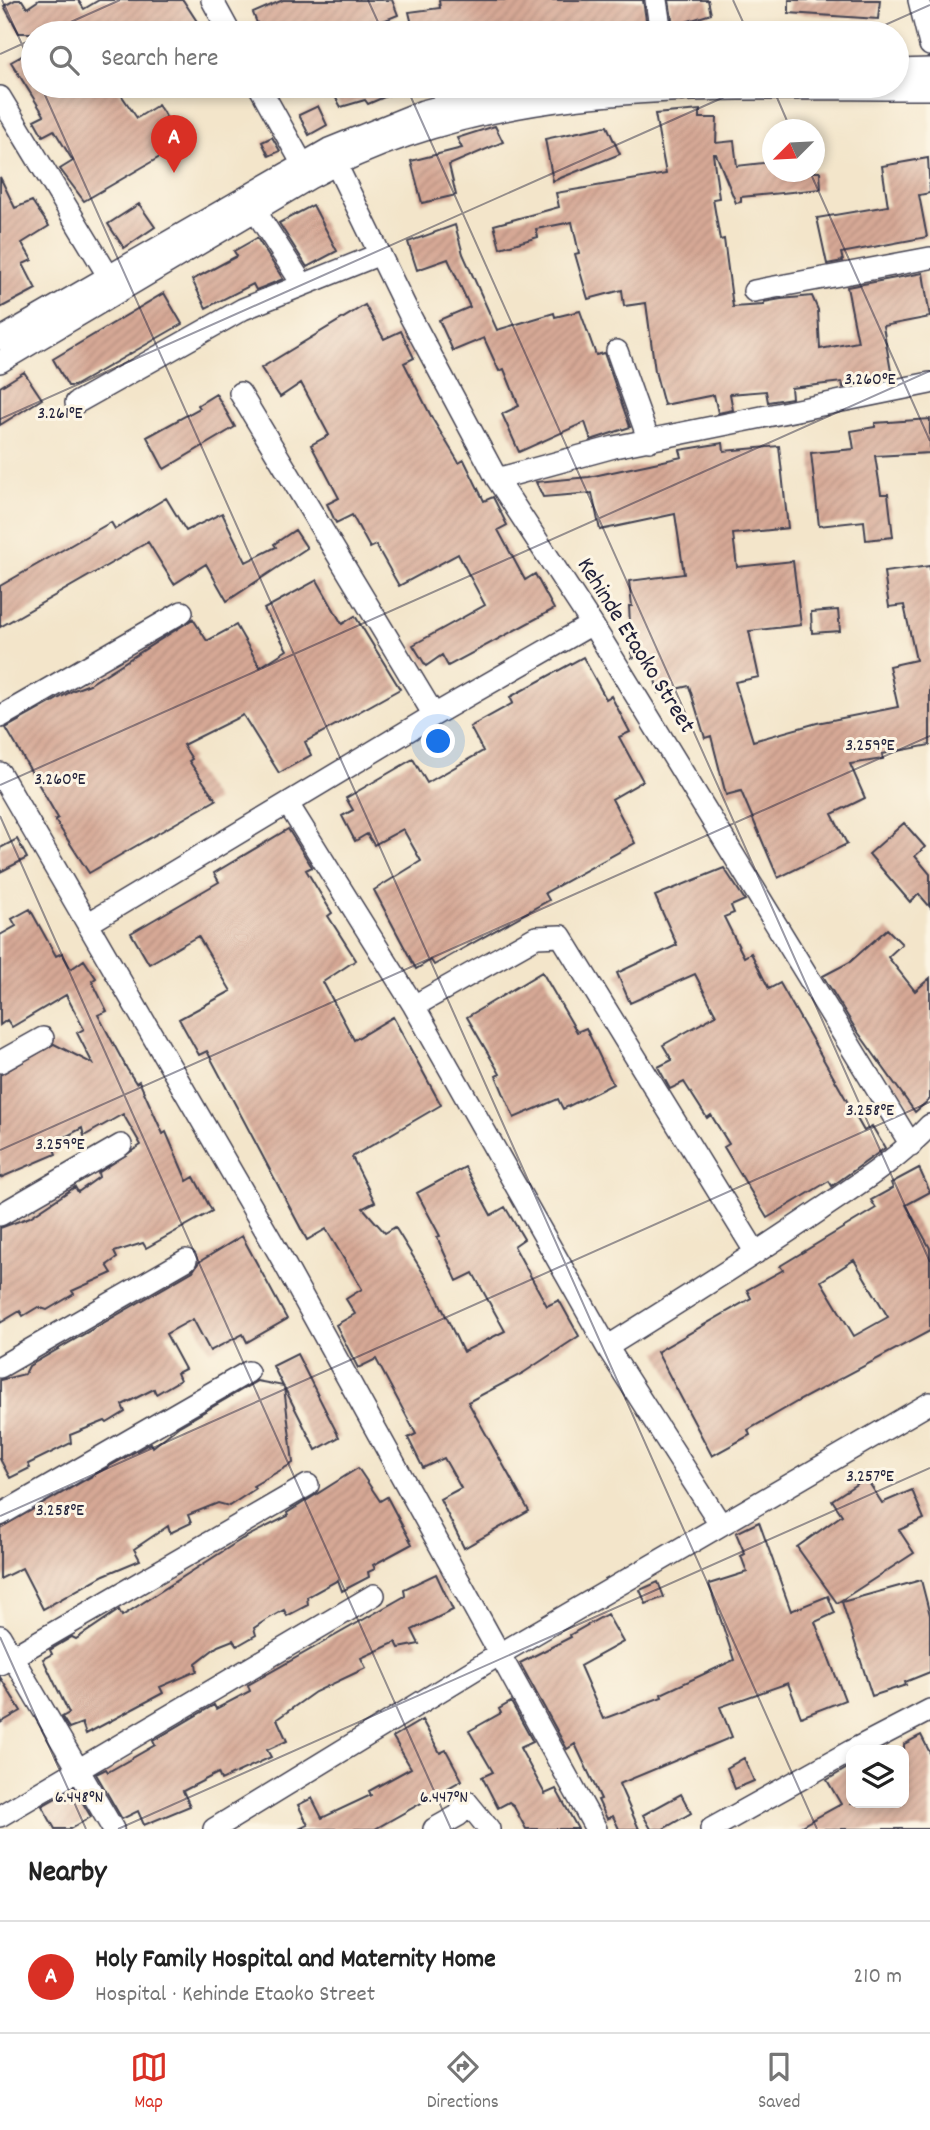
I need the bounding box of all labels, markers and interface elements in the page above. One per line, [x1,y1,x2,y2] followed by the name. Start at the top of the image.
[21,21,909,98] search box
[45,41,83,79] icon: search
[101,41,219,78] text: Search here
[151,115,197,173] pin: A
[762,119,825,182] north arrow
[844,368,896,393] text: 3.260°E
[37,402,83,427] text: 3.261°E
[567,552,703,741] street label: Kehinde Etaoko Street
[421,724,455,758] your location
[845,734,895,759] text: 3.259°E
[34,768,86,793] text: 3.260°E
[846,1099,894,1124] text: 3.258°E
[35,1133,85,1158] text: 3.259°E
[846,1465,894,1490] text: 3.257°E
[36,1499,84,1524] text: 3.258°E
[846,1745,909,1808] map controls
[846,1745,909,1808] button: layers
[55,1786,103,1811] text: 6.448°N
[420,1786,468,1811] text: 6.447°N
[28,1853,106,1896] text: Nearby
[95,1942,496,1979] text: Holy Family Hospital and Maternity Home
[45,1961,57,1994] text: A
[853,1961,902,1994] text: 210 m
[95,1979,375,2012] text: Hospital · Kehinde Etaoko Street
[130,2048,168,2117] tab: Map
[427,2048,499,2117] tab: Directions
[758,2048,800,2117] tab: Saved

